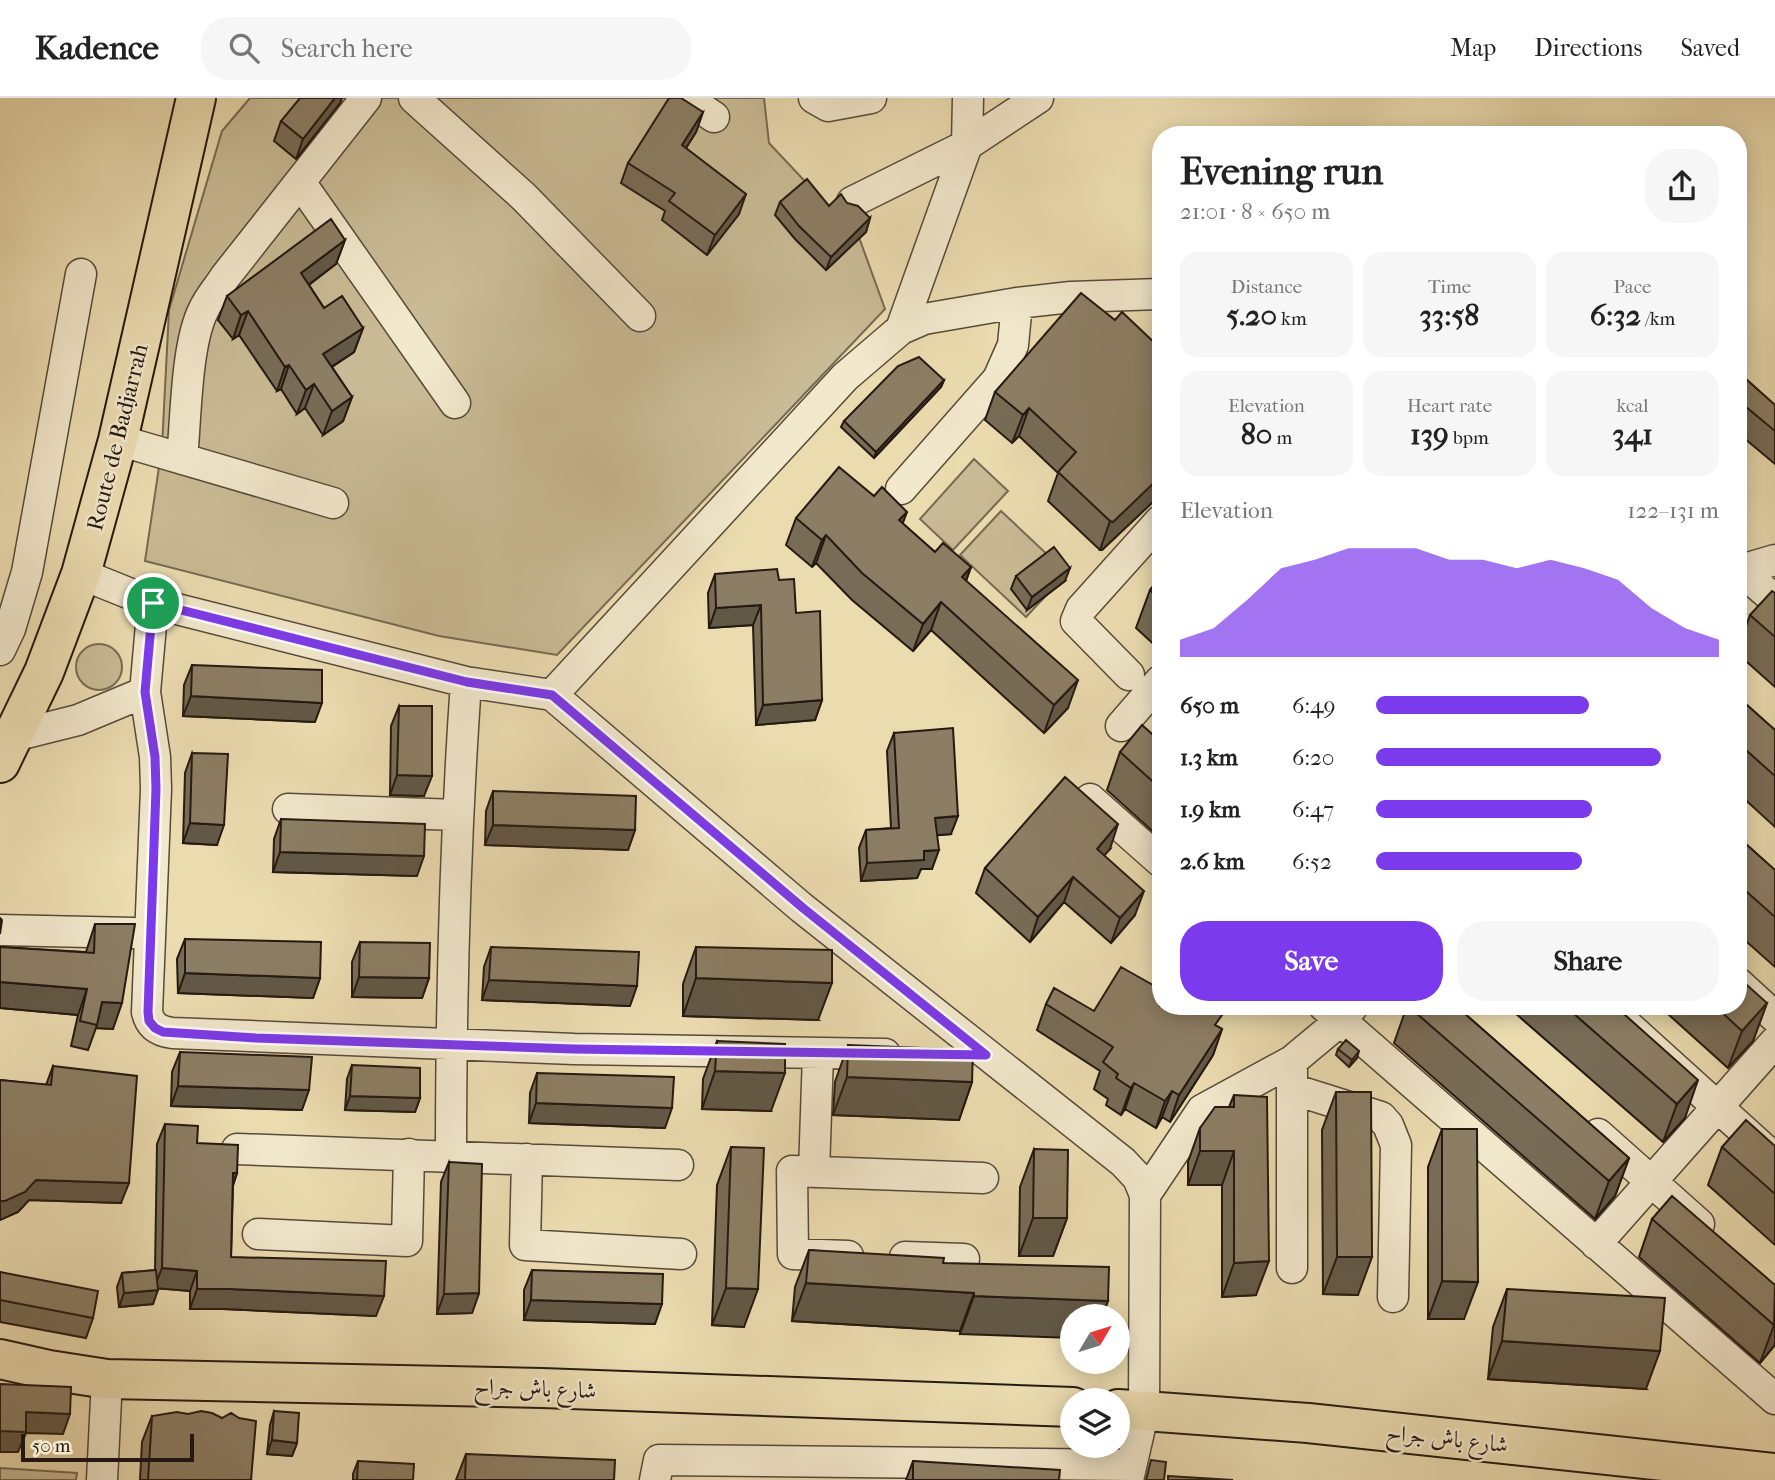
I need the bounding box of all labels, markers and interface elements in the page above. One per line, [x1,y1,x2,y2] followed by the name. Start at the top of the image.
[201,17,691,80] search box
[35,29,159,68] text: Kadence
[225,29,263,67] icon: search
[281,33,413,64] text: Search here
[1450,34,1496,62] text: Map
[1534,34,1642,62] text: Directions
[1680,34,1740,62] text: Saved
[1180,149,1383,194] text: Evening run
[1645,149,1719,223] button: share
[1180,198,1330,225] text: 21:01 · 8 × 650 m
[1231,276,1302,298] text: Distance
[1428,276,1471,298] text: Time
[1614,276,1651,298] text: Pace
[1226,298,1277,333] text: 5.20
[1420,298,1479,333] text: 33:58
[1590,298,1641,333] text: 6:32
[1277,308,1307,330] text: km
[1641,308,1675,330] text: /km
[81,341,154,533] street label: Route de Badjarrah
[1228,395,1305,417] text: Elevation
[1407,395,1492,417] text: Heart rate
[1617,395,1648,417] text: kcal
[1241,417,1272,452] text: 80
[1410,417,1449,452] text: 139
[1612,417,1653,452] text: 341
[1272,427,1292,449] text: m
[1449,427,1489,449] text: bpm
[1180,497,1273,524] text: Elevation
[1627,497,1719,524] text: 122–131 m
[123,573,183,633] pin
[134,584,172,622] icon: arrive
[1180,692,1239,719] text: 650 m
[1292,692,1336,719] text: 6:49
[1180,744,1238,771] text: 1.3 km
[1292,744,1335,771] text: 6:20
[1180,796,1240,823] text: 1.9 km
[1292,796,1334,823] text: 6:47
[1180,848,1245,875] text: 2.6 km
[1292,848,1332,875] text: 6:52
[1180,921,1443,1001] button: Save
[1457,921,1719,1001] button: Share
[1060,1304,1130,1374] north arrow
[1060,1304,1130,1458] map controls
[473,1373,597,1411] street label: شارع باش جراح
[1060,1388,1130,1458] button: layers
[1384,1419,1509,1465] street label: شارع باش جراح
[21,1431,194,1463] scale bar
[32,1435,71,1457] text: 50 m

